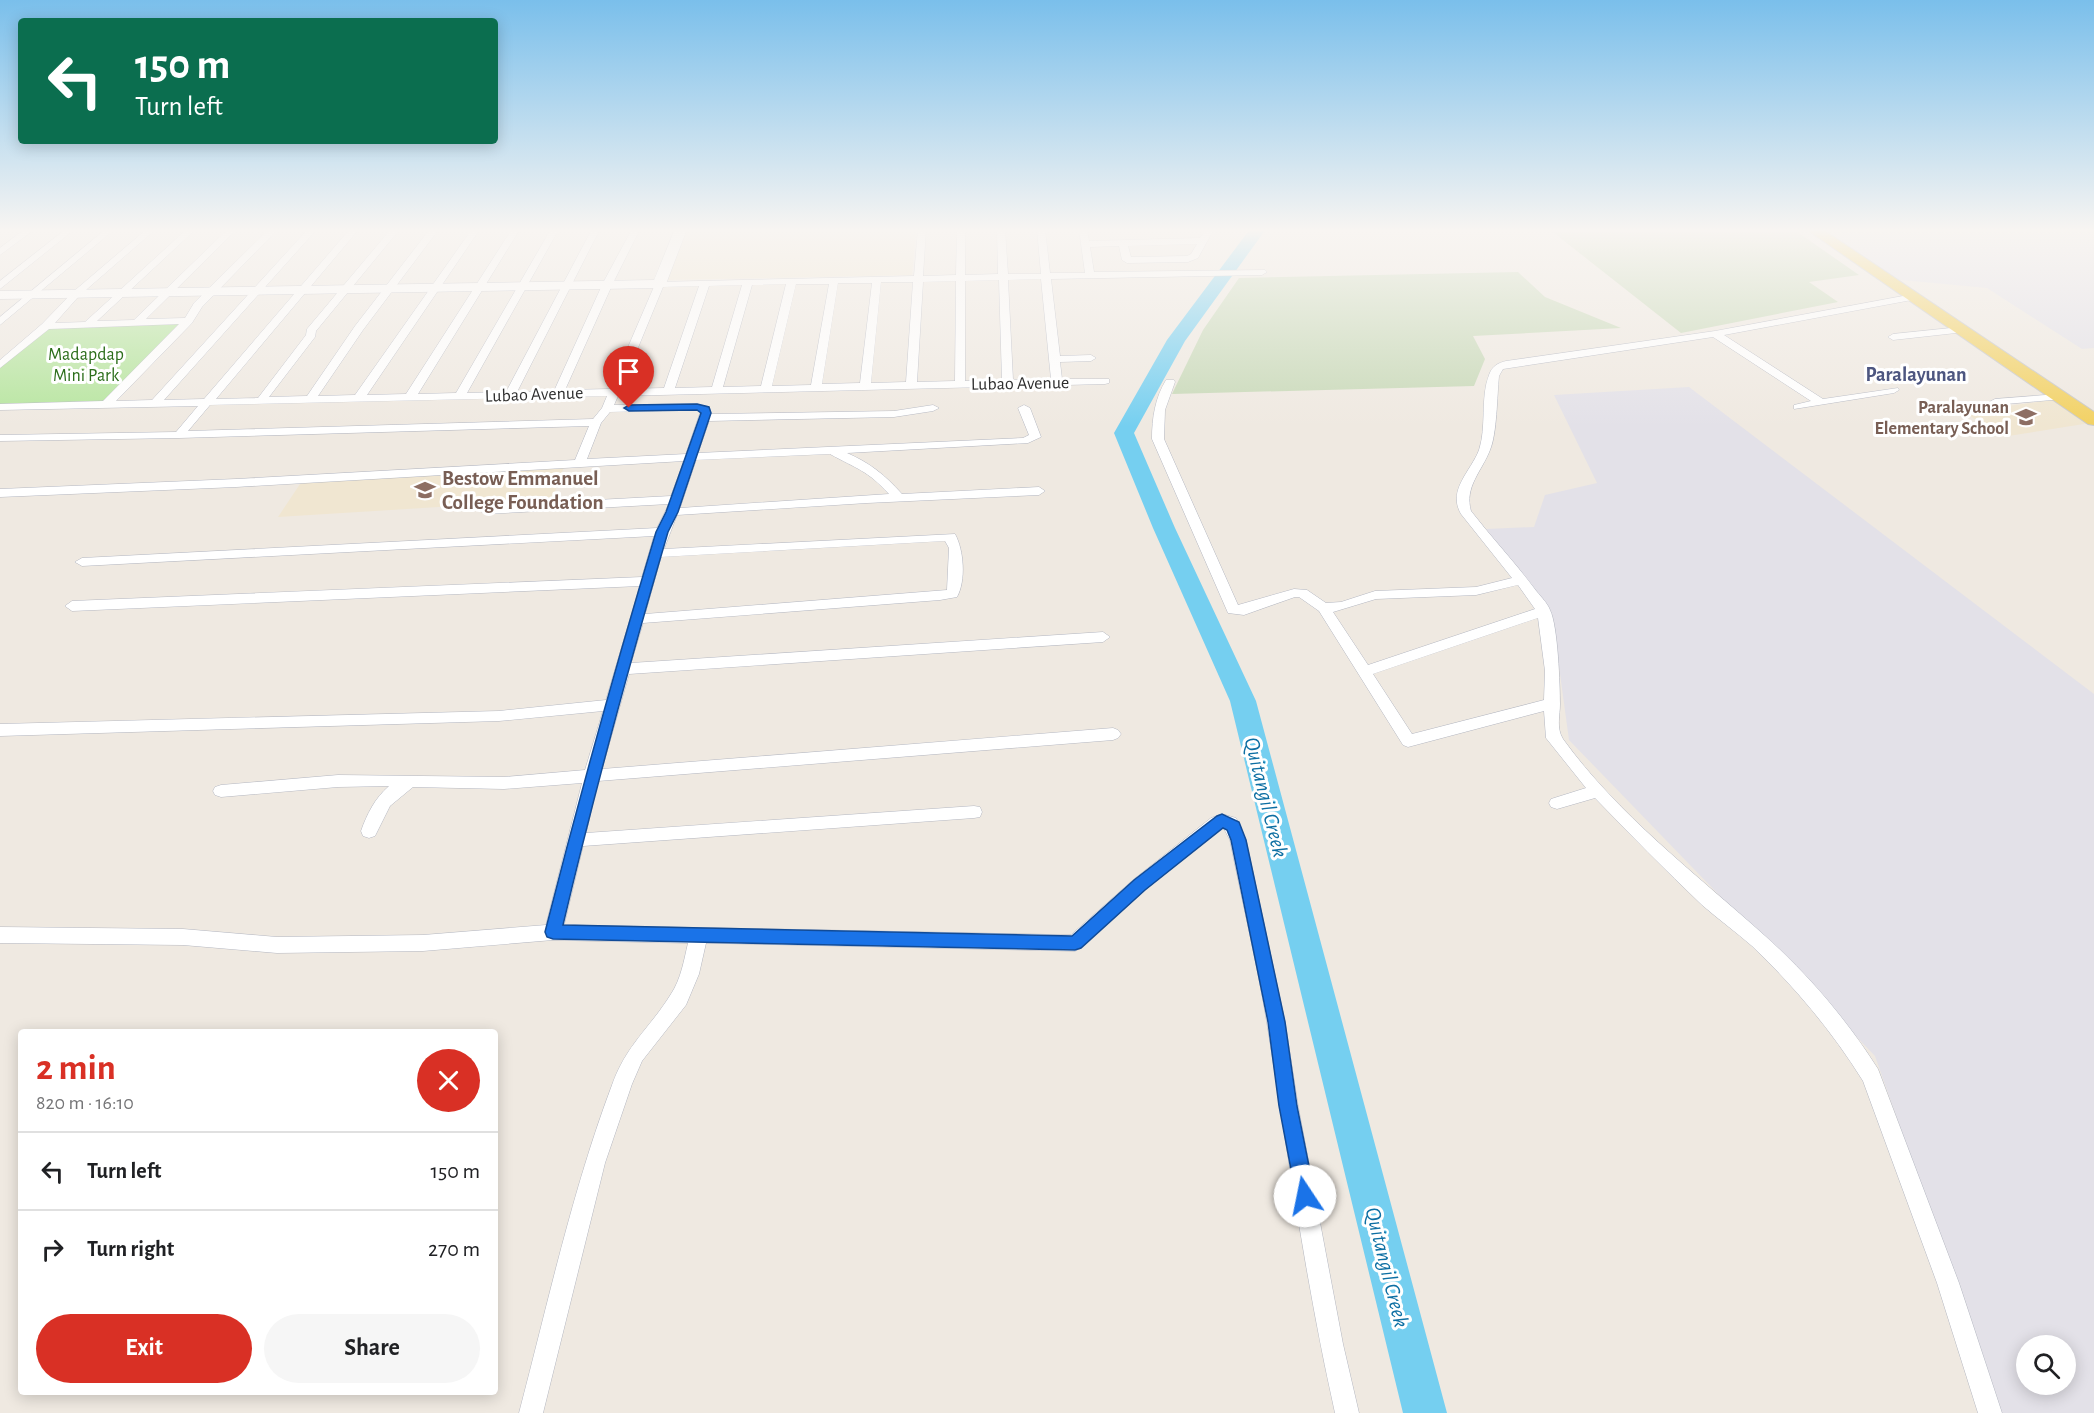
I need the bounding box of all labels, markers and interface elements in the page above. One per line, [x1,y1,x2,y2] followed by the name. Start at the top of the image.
[36,42,114,120] icon: left
[135,44,230,86] text: 150 m
[135,93,223,120] text: Turn left
[48,346,124,385] park label: Madapdap Mini Park
[603,346,654,408] pin
[612,355,645,388] icon: arrive
[1865,365,1967,385] district label: Paralayunan
[971,374,1069,394] street label: Lubao Avenue
[485,384,584,406] street label: Lubao Avenue
[1874,399,2009,438] place label: Paralayunan Elementary School
[2014,405,2038,429] school or university icon: Paralayunan Elementary School
[442,468,604,513] place label: Bestow Emmanuel College Foundation
[413,478,437,502] school or university icon: Bestow Emmanuel College Foundation
[1240,735,1292,860] water label: Quitangil Creek
[417,1049,480,1112] button: close
[36,1050,116,1086] text: 2 min
[36,1093,134,1113] text: 820 m · 16:10
[36,1155,69,1188] icon: left
[87,1160,161,1182] text: Turn left
[430,1160,480,1182] text: 150 m
[1273,1164,1337,1228] position arrow
[1361,1205,1413,1330] water label: Quitangil Creek
[36,1233,69,1266] icon: right
[87,1238,174,1260] text: Turn right
[428,1238,480,1260] text: 270 m
[36,1314,252,1383] button: Exit
[264,1314,480,1383] button: Share
[2016,1335,2076,1395] map controls
[2016,1335,2076,1395] button: search

